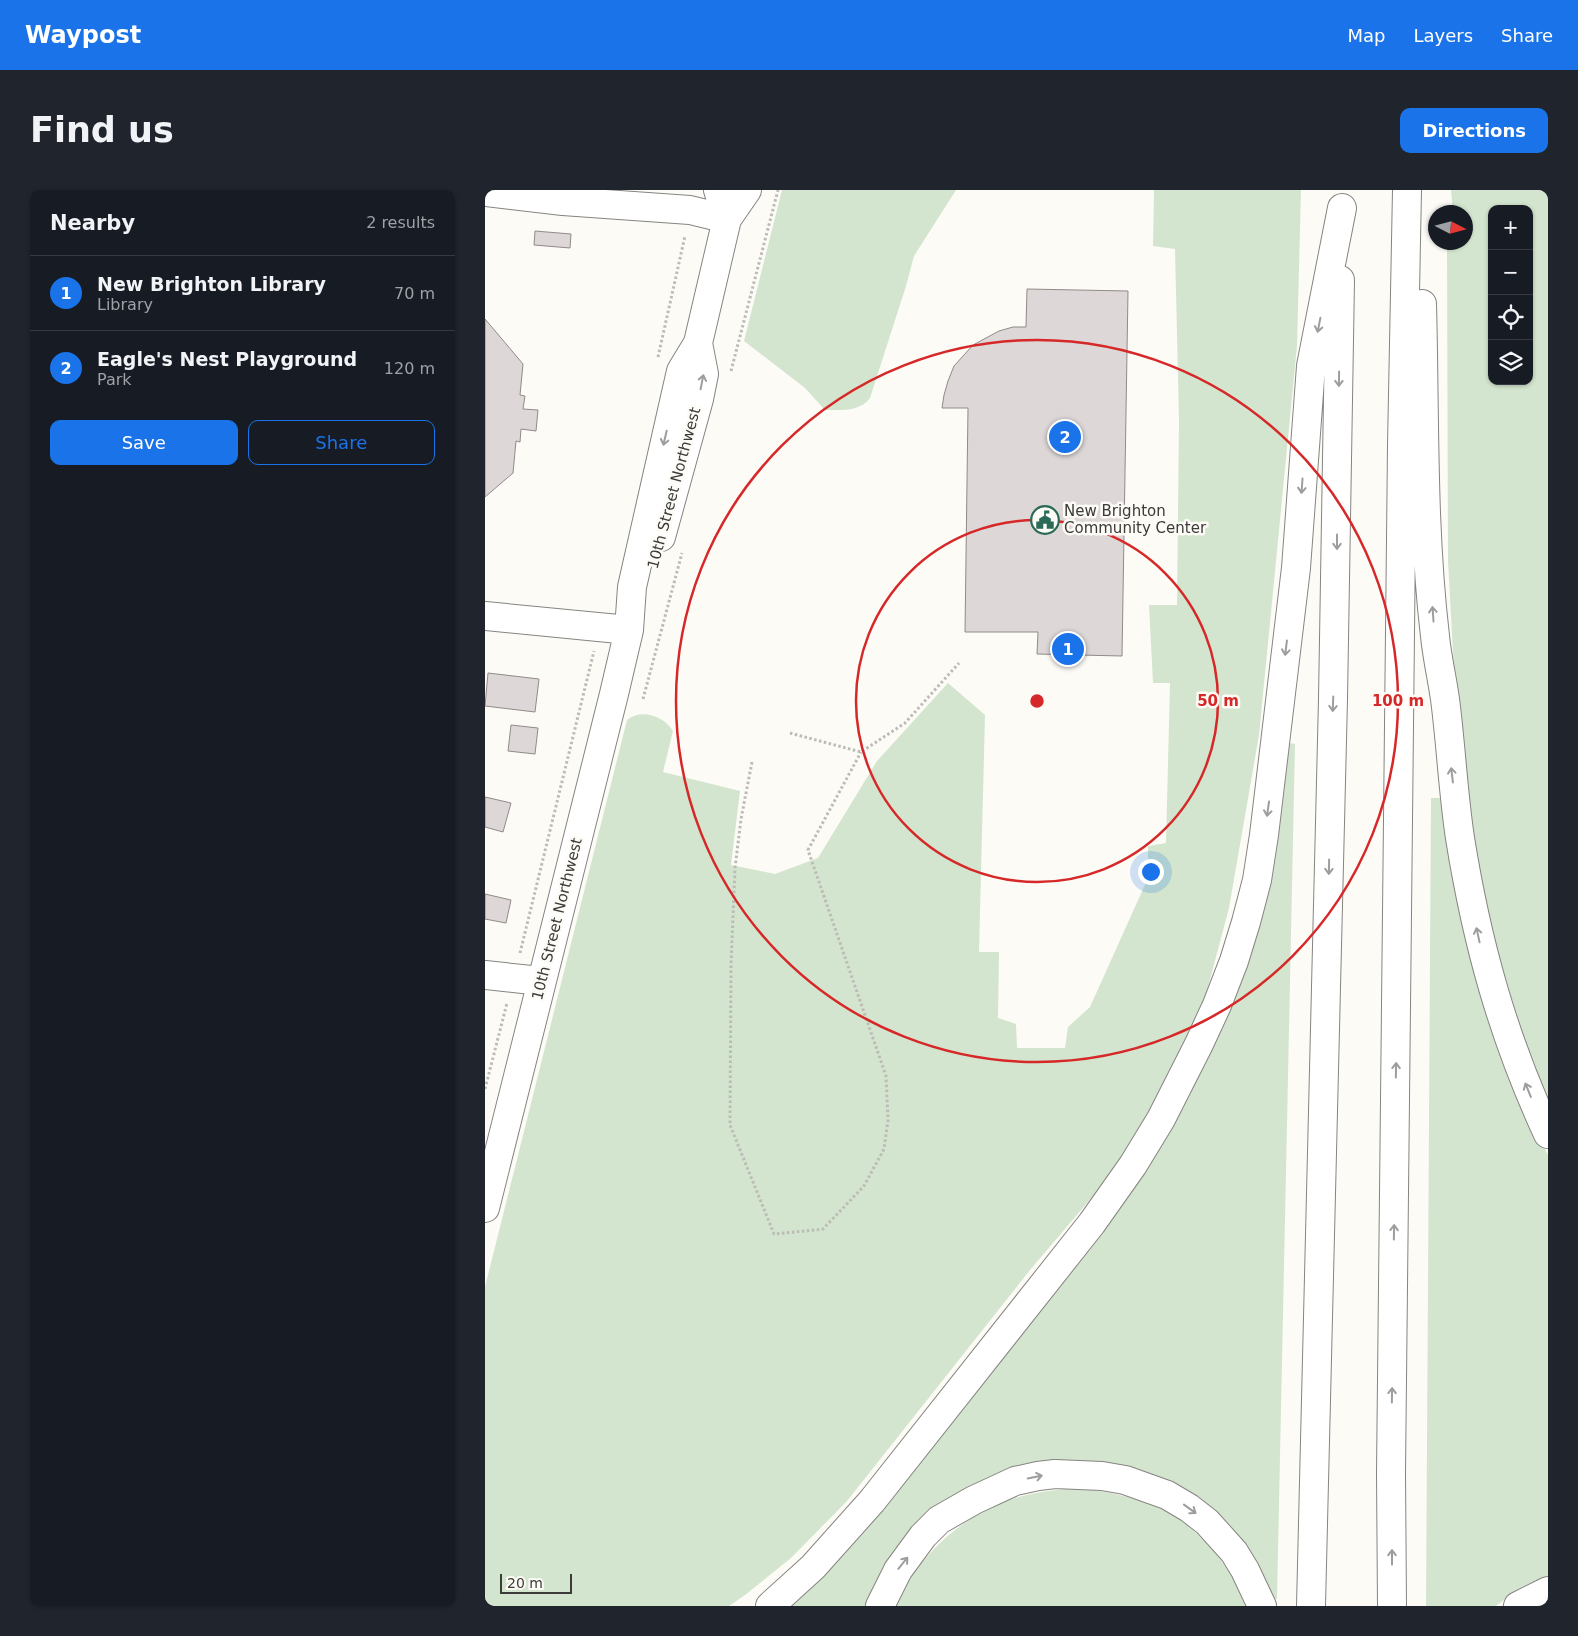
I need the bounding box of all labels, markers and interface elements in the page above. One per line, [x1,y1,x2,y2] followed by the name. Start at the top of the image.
[25,21,141,49] text: Waypost
[1347,25,1385,46] text: Map
[1413,25,1473,46] text: Layers
[1501,25,1553,46] text: Share
[1400,108,1548,153] button: Directions
[30,110,174,150] text: Find us
[1428,205,1473,250] north arrow
[1488,205,1533,385] map controls
[1488,205,1533,250] button: +
[50,211,135,235] text: Nearby
[366,213,435,232] text: 2 results
[1488,250,1533,295] button: −
[97,273,326,295] text: New Brighton Library
[60,284,72,303] text: 1
[394,284,435,303] text: 70 m
[97,295,153,314] text: Library
[1488,295,1533,340] button: locate
[1314,316,1323,332] one-way arrow
[1488,340,1533,385] button: layers
[97,348,357,370] text: Eagle's Nest Playground
[60,359,72,378] text: 2
[384,359,435,378] text: 120 m
[97,370,132,389] text: Park
[1334,371,1343,387] one-way arrow
[698,375,707,391] one-way arrow
[644,405,704,571] street label: 10th Street Northwest
[1049,418,1081,456] pin: 2
[50,420,238,465] button: Save
[248,420,435,465] button: Share
[660,429,669,445] one-way arrow
[1297,478,1306,494] one-way arrow
[1064,502,1207,537] place label: New Brighton Community Center
[1030,505,1060,535] public building icon: New Brighton Community Center
[1332,534,1342,550] one-way arrow
[1429,606,1438,622] one-way arrow
[1052,630,1084,668] pin: 1
[1281,639,1291,655] one-way arrow
[1028,692,1046,710] centre of rings
[1197,692,1239,710] text: 50 m
[1372,692,1424,710] text: 100 m
[1329,696,1338,712] one-way arrow
[1447,767,1457,783] one-way arrow
[1263,801,1273,817] one-way arrow
[528,836,586,1002] street label: 10th Street Northwest
[1324,858,1333,874] one-way arrow
[1138,859,1164,885] your location
[1473,928,1482,944] one-way arrow
[1391,1062,1401,1078] one-way arrow
[1523,1083,1533,1098] one-way arrow
[1389,1225,1399,1241] one-way arrow
[1387,1387,1397,1404] one-way arrow
[1027,1472,1043,1482] one-way arrow
[1183,1504,1196,1515] one-way arrow
[1387,1550,1397,1566] one-way arrow
[898,1557,909,1570] one-way arrow
[500,1571,573,1594] scale bar
[507,1575,543,1591] text: 20 m

